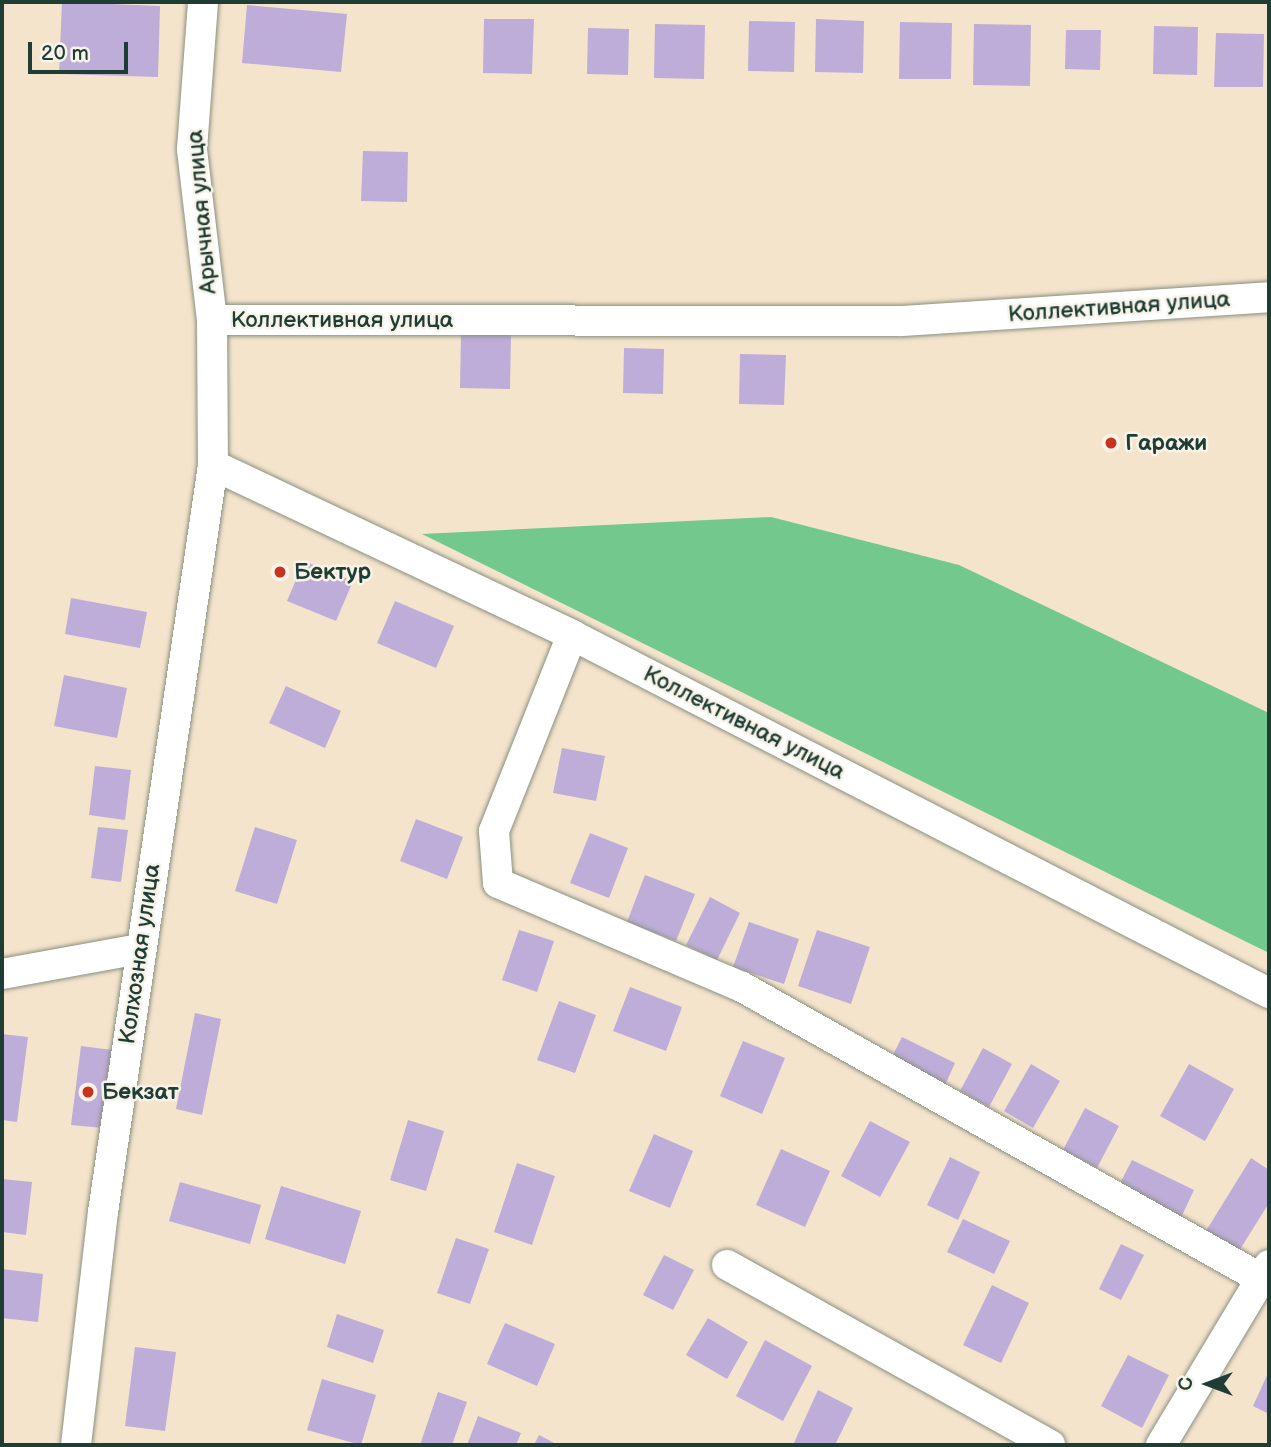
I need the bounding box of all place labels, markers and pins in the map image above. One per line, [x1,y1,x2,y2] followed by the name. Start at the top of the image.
[1125,429,1207,457] place label: Гаражи
[1103,435,1119,451] marker: Гаражи
[294,558,371,586] place label: Бектур
[272,564,288,580] marker: Бектур
[102,1078,179,1106] place label: Бекзат
[80,1084,96,1100] marker: Бекзат

